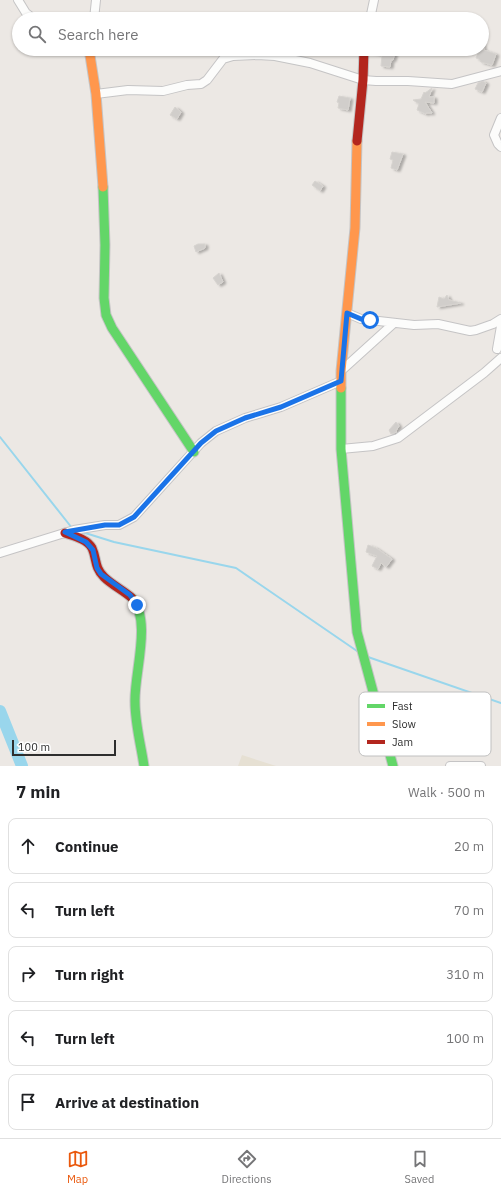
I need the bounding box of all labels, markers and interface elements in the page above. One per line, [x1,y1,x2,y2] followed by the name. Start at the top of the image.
[12,12,489,56] search box
[26,23,48,45] icon: search
[58,25,138,44] text: Search here
[361,311,379,329] route start
[128,596,146,614] route end
[359,692,491,756] legend
[392,699,413,713] text: Fast
[392,717,416,731] text: Slow
[392,735,413,749] text: Jam
[12,738,116,757] scale bar
[18,740,50,754] text: 100 m
[16,781,60,803] text: 7 min
[408,784,485,801] text: Walk · 500 m
[17,835,39,857] icon: ahead
[55,837,119,856] text: Continue
[454,838,484,855] text: 20 m
[17,899,39,921] icon: left
[55,901,115,920] text: Turn left
[454,902,484,919] text: 70 m
[17,963,39,985] icon: right
[55,965,124,984] text: Turn right
[446,966,484,983] text: 310 m
[17,1027,39,1049] icon: left
[55,1029,115,1048] text: Turn left
[446,1030,484,1047] text: 100 m
[17,1091,39,1113] icon: arrive
[55,1093,199,1112] text: Arrive at destination
[67,1148,89,1186] tab: Map
[222,1148,272,1186] tab: Directions
[405,1148,434,1186] tab: Saved

